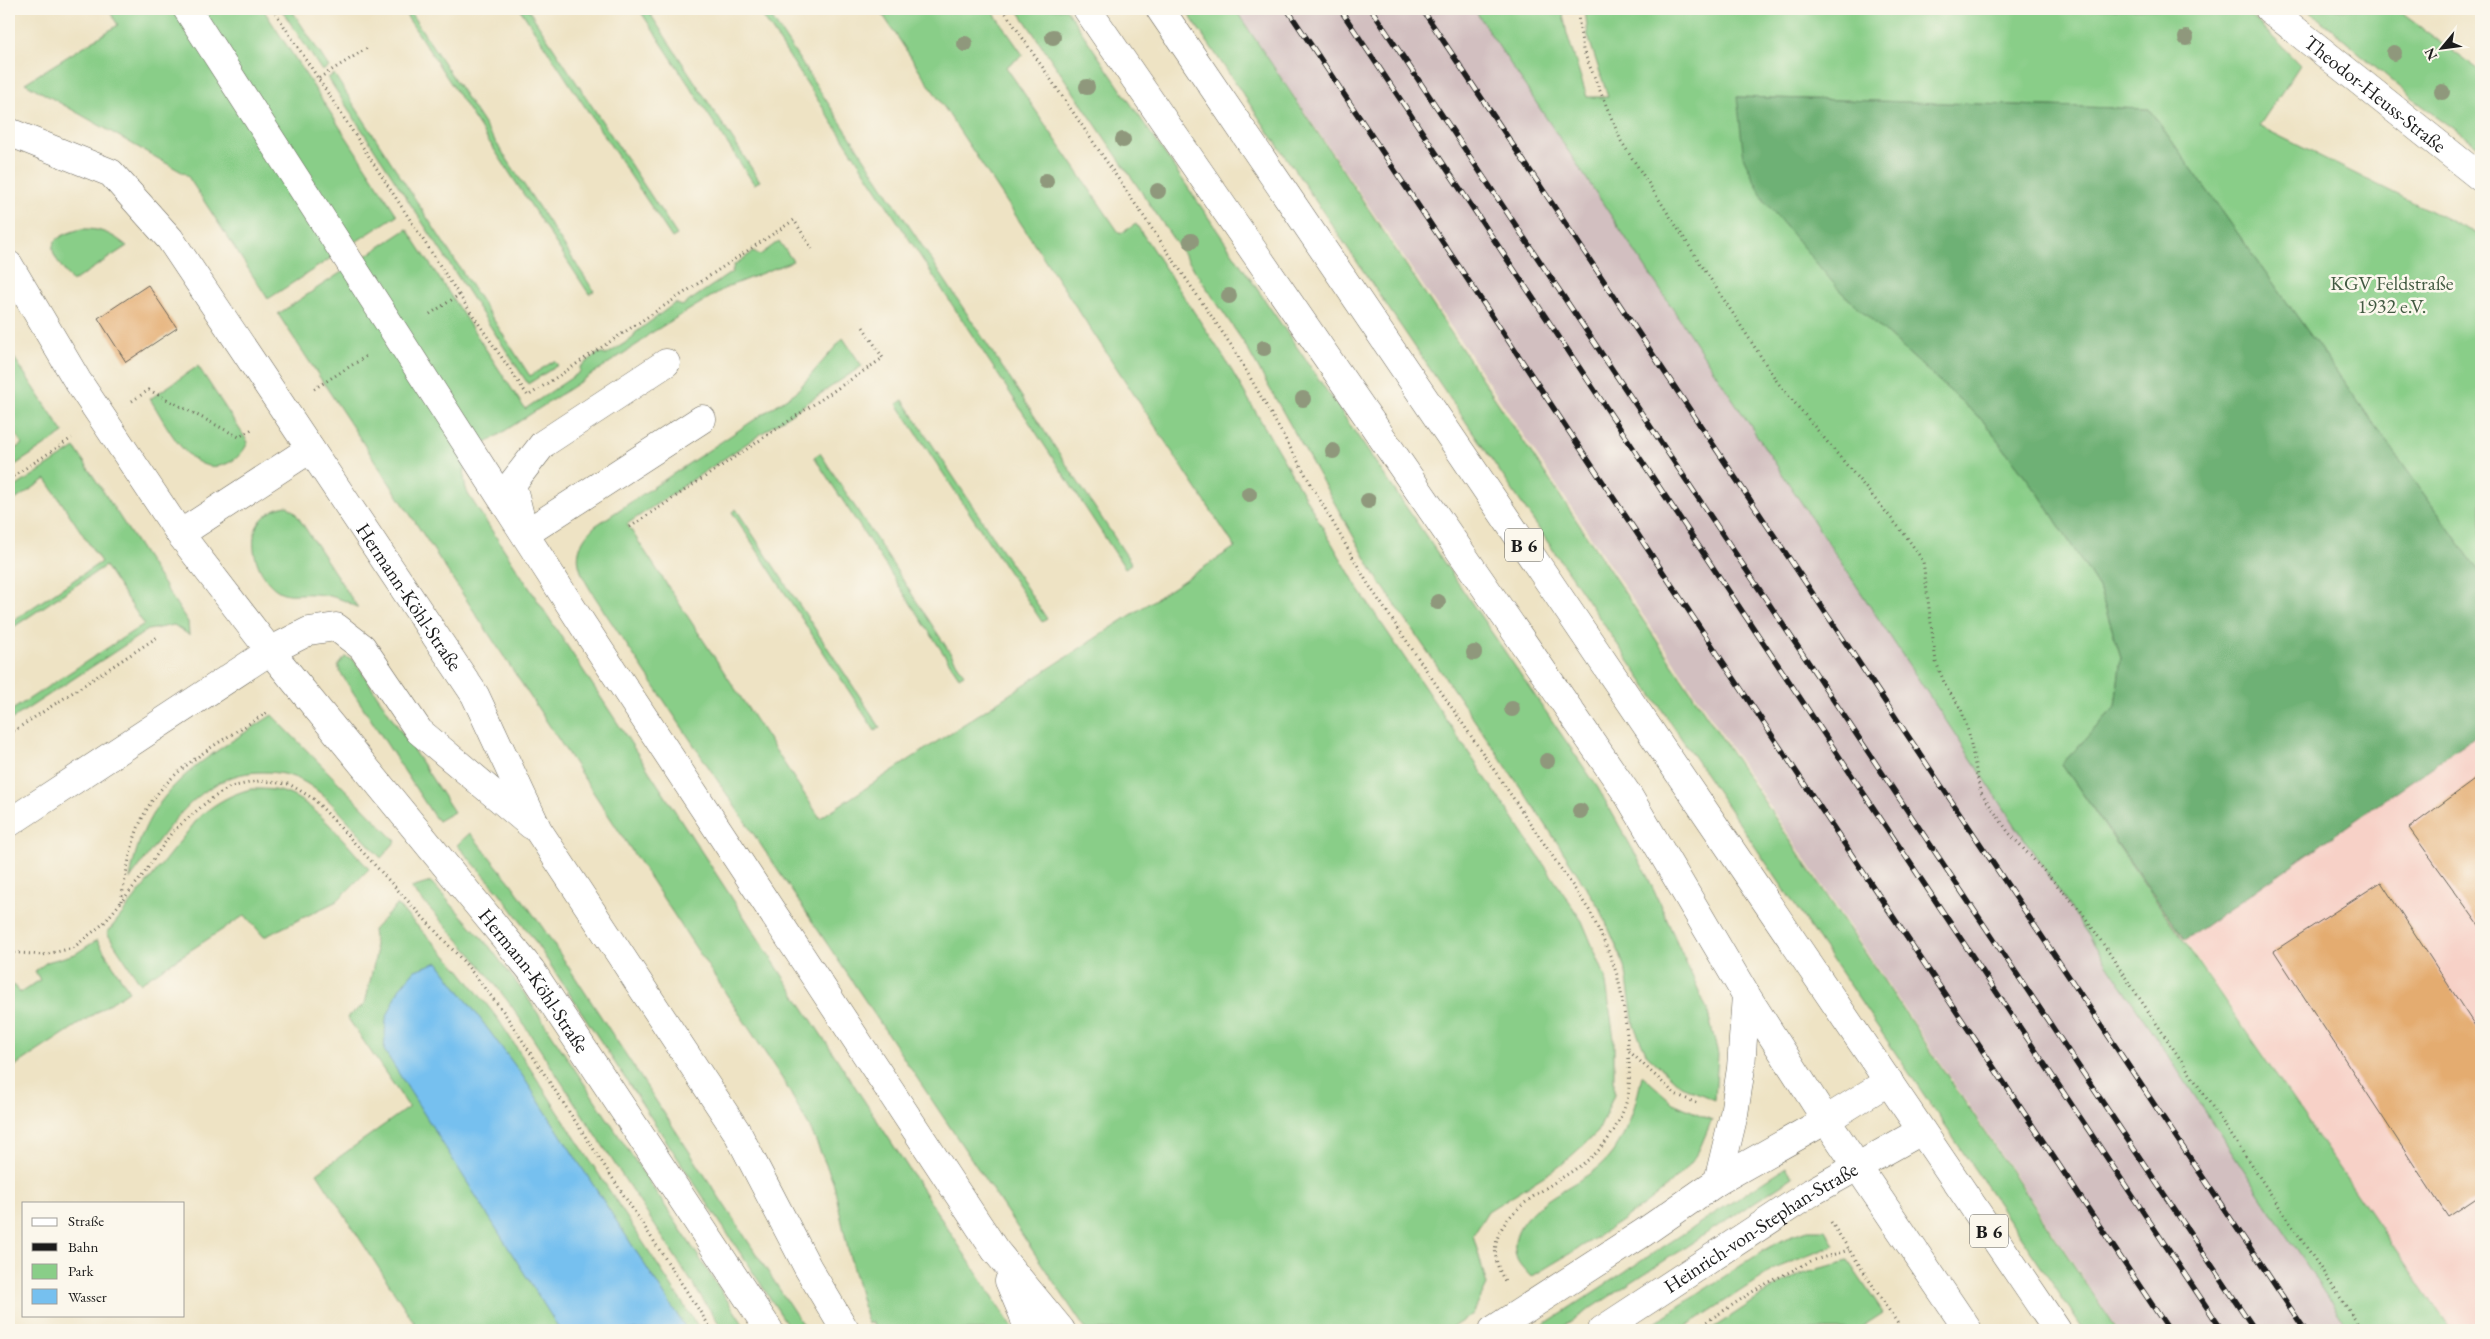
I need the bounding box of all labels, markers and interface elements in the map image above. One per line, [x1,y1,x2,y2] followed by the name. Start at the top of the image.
[2418,22,2468,72] north arrow
[2299,29,2452,158] street label: Theodor-Heuss-Straße
[2420,44,2441,64] text: N
[2330,270,2454,319] park label: KGV Feldstraße 1932 e.V.
[351,518,468,676] street label: Hermann-Köhl-Straße
[1505,528,1543,562] road number: B 6
[473,903,595,1058] street label: Hermann-Köhl-Straße
[1659,1156,1862,1299] street label: Heinrich-von-Stephan-Straße
[22,1202,185,1316] legend
[68,1211,104,1230] text: Straße
[1970,1214,2008,1248] road number: B 6
[68,1237,99,1256] text: Bahn
[68,1261,95,1280] text: Park
[68,1287,107,1306] text: Wasser

